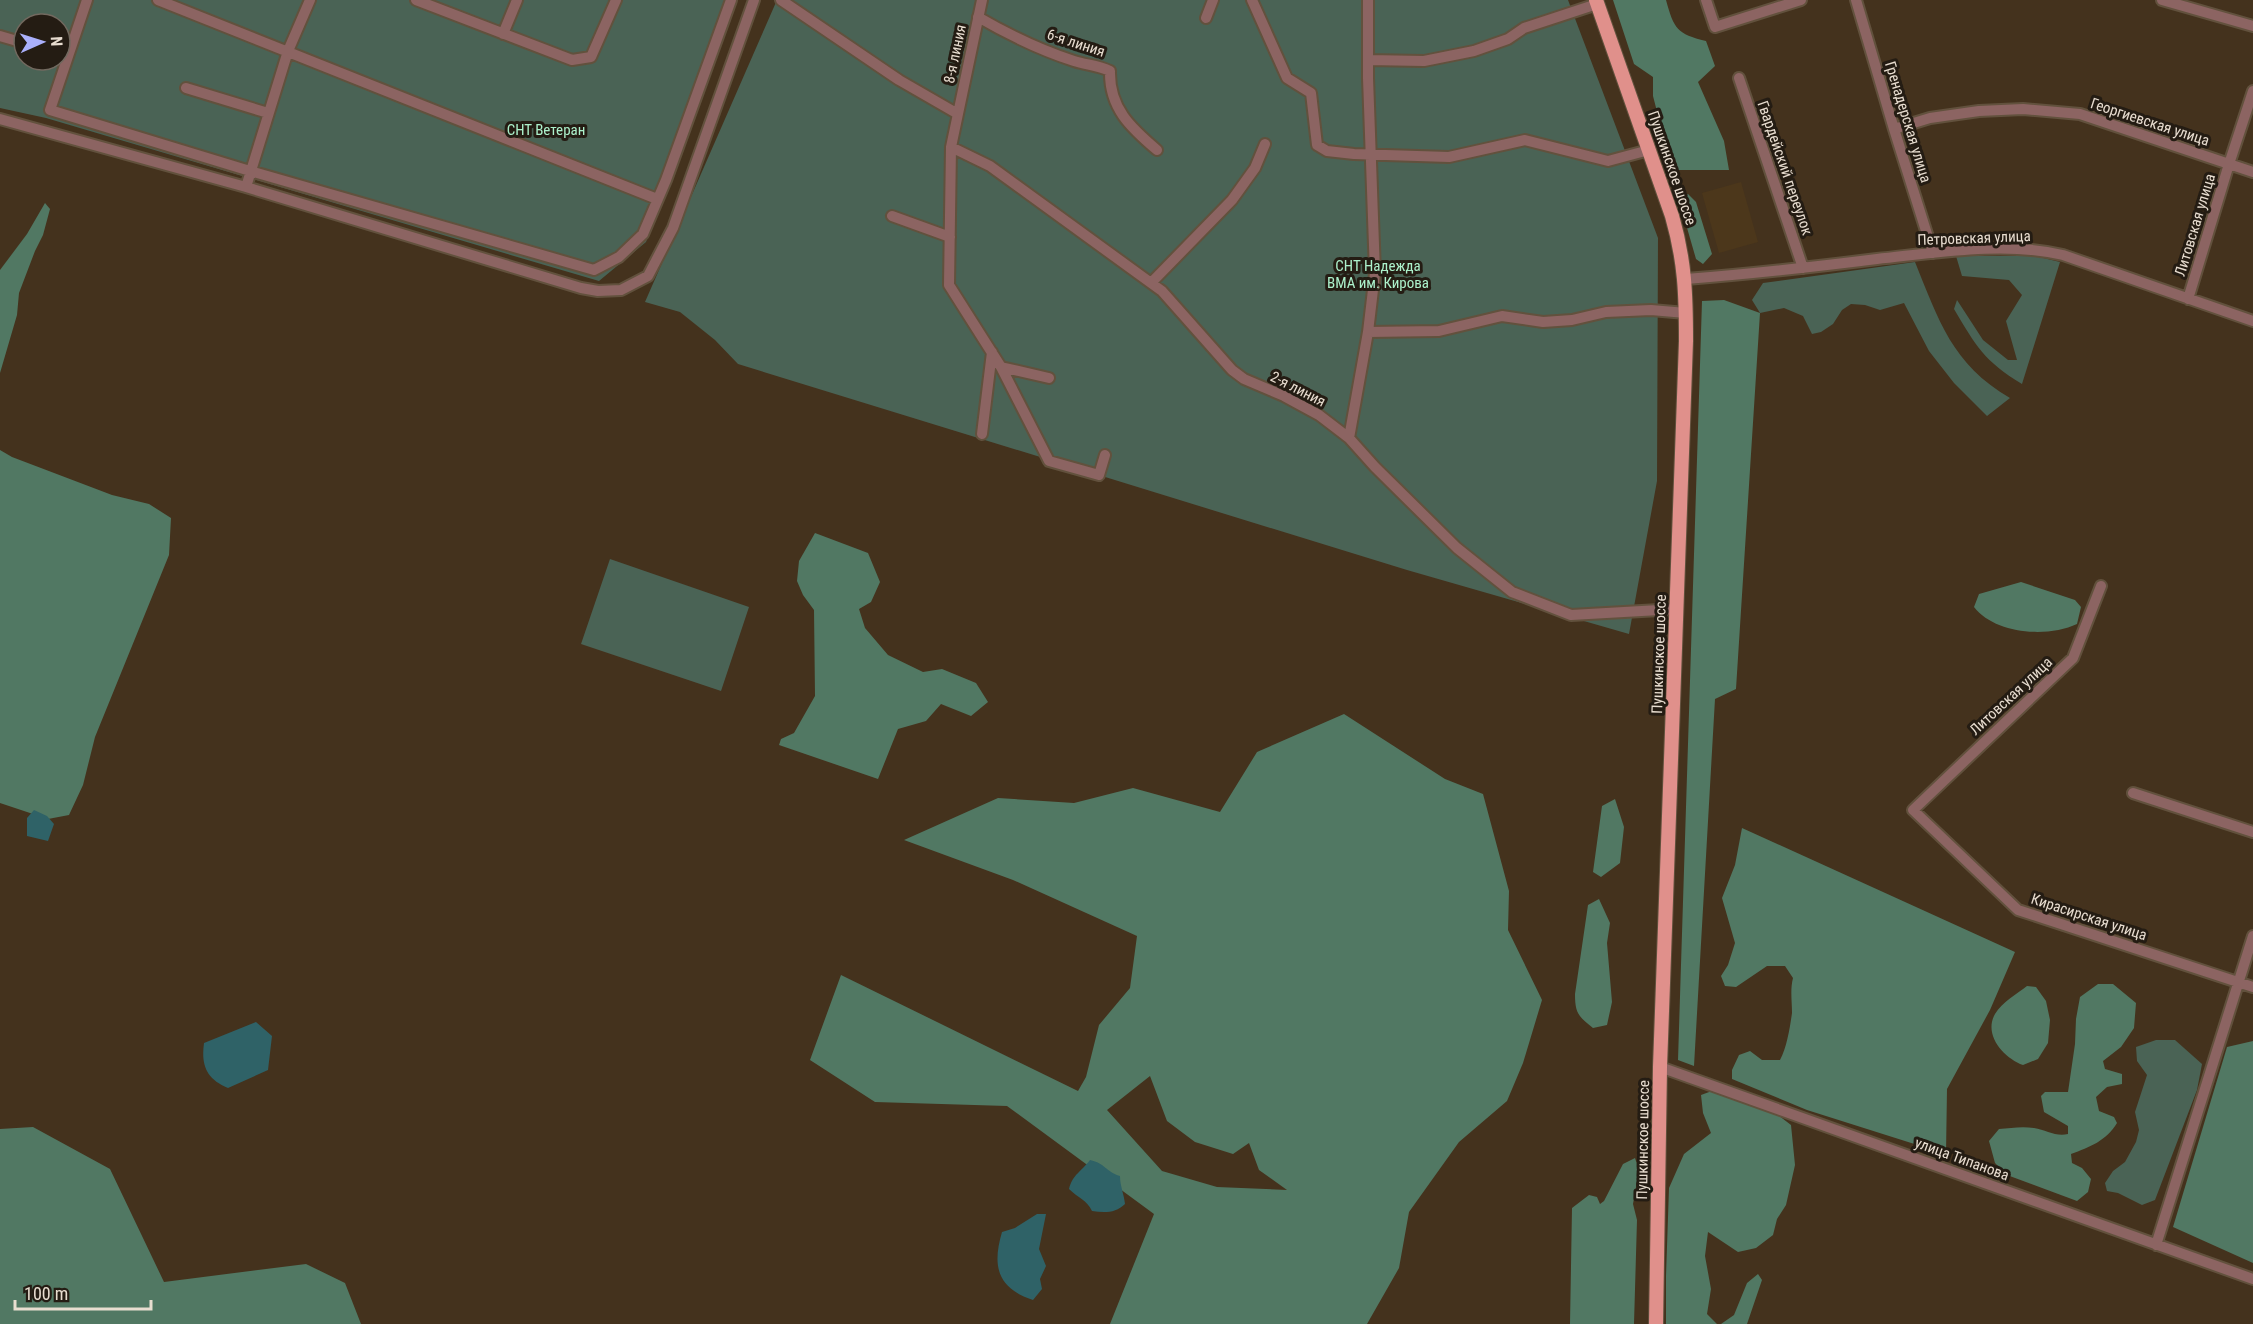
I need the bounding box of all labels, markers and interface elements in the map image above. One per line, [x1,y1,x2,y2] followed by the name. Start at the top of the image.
[12,12,72,72] north arrow
[940,23,970,85] street label: 8-я линия
[1045,25,1107,61] street label: 6-я линия
[47,36,66,47] text: N
[1881,59,1935,185] street label: Гренадерская улица
[2088,94,2212,150] street label: Георгиевская улица
[1754,98,1816,238] street label: Гвардейский переулок
[1644,109,1700,227] street label: Пушкинское шоссе
[507,121,585,139] park label: СНТ Ветеран
[2171,172,2219,278] street label: Литовская улица
[1917,227,2031,249] street label: Петровская улица
[1327,257,1429,292] park label: СНТ Надежда ВМА им. Кирова
[1267,367,1329,411] street label: 2-я линия
[1648,594,1670,714] street label: Пушкинское шоссе
[1966,653,2056,739] street label: Литовская улица
[2029,890,2149,944] street label: Кирасирская улица
[1633,1080,1653,1200] street label: Пушкинское шоссе
[1912,1134,2012,1184] street label: улица Типанова
[15,1273,152,1311] scale bar
[24,1283,68,1304] text: 100 m

